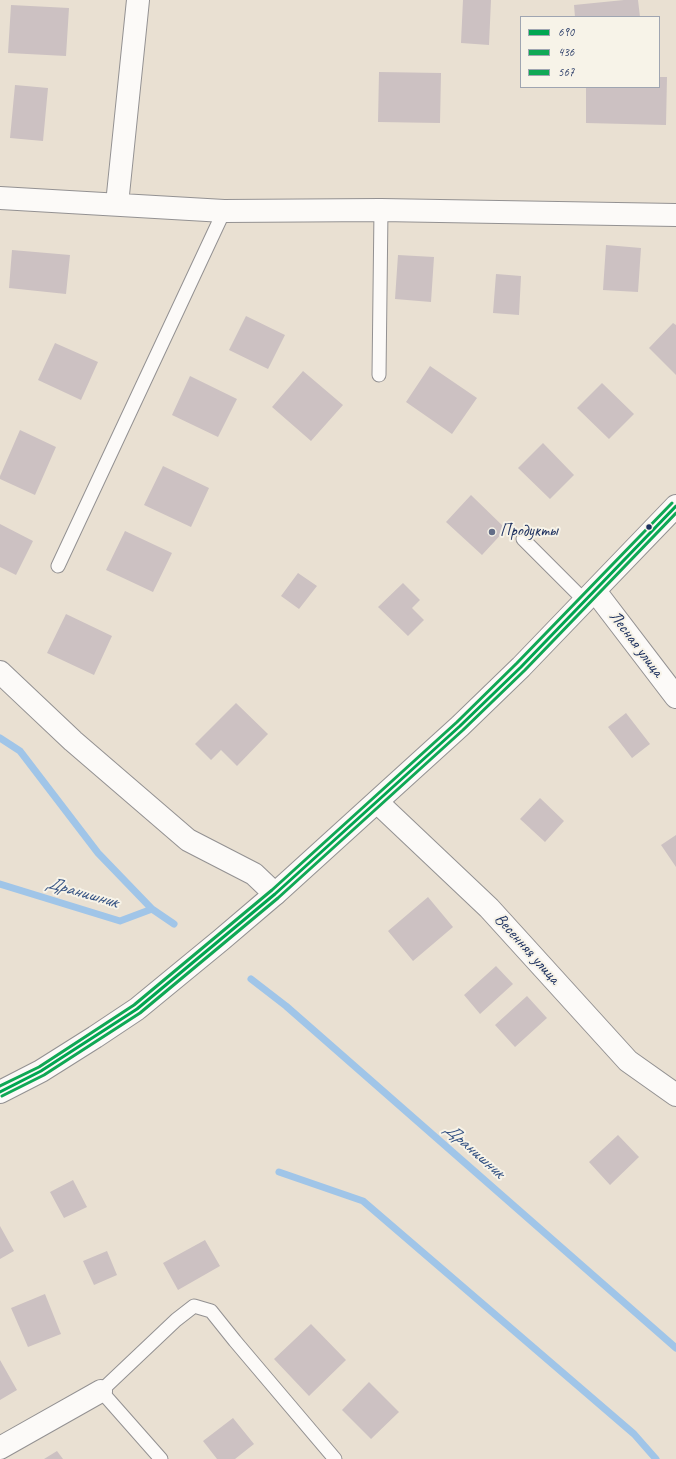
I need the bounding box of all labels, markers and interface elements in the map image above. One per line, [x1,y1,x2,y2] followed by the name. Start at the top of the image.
[520,16,660,88] legend
[558,24,574,40] text: 690
[558,44,574,60] text: 436
[558,64,574,80] text: 567
[500,522,558,542] place label: Продукты
[644,522,654,532] unlabelled marker
[487,527,497,537] marker: Продукты
[604,607,668,681] street label: Лесная улица
[44,873,120,913] water label: Дранишник
[490,909,564,989] street label: Весенняя улица
[439,1119,509,1183] water label: Дранишник

